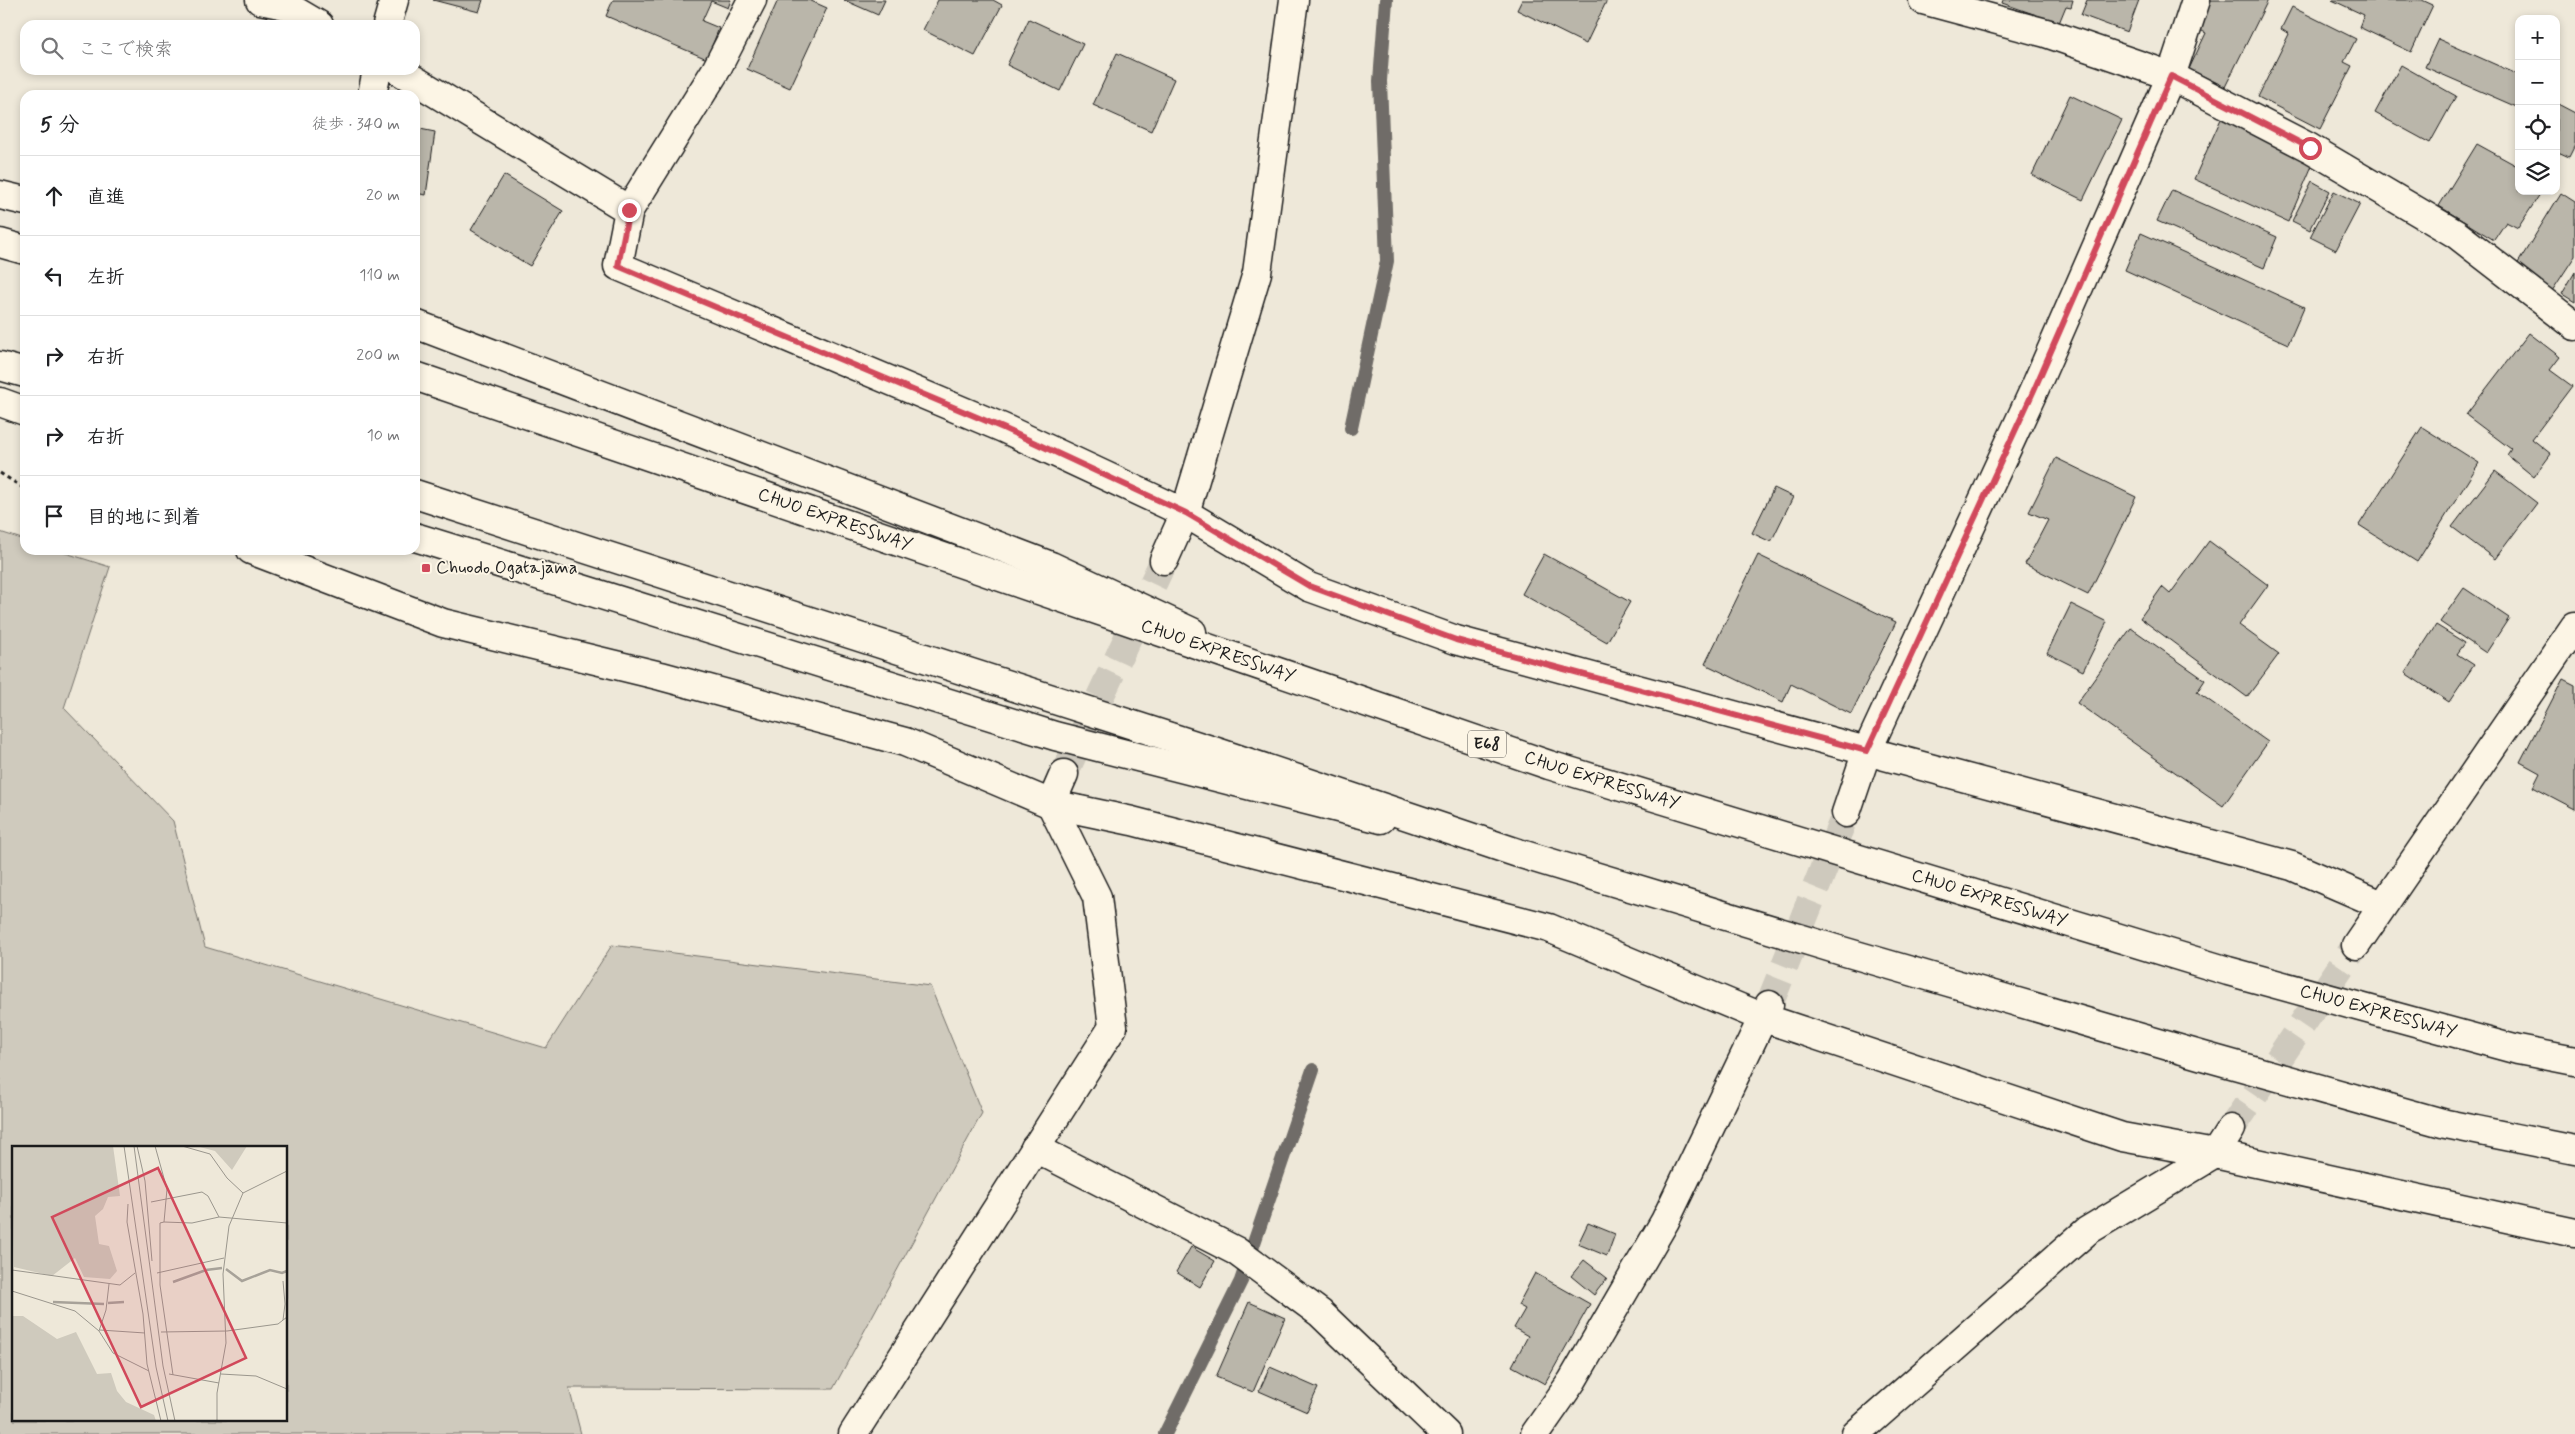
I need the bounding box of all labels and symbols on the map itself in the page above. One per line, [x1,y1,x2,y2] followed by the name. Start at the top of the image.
[2299,137,2322,160] route start
[618,199,641,222] route end
[754,482,916,558] street label: CHUO EXPRESSWAY
[436,556,577,580] place label: Chuodo Ogatajama
[420,562,432,574] marker: Chuodo Ogatajama
[1138,614,1299,689] street label: CHUO EXPRESSWAY
[1468,731,1506,758] road number: E68
[1521,745,1683,816] street label: CHUO EXPRESSWAY
[1908,864,2071,934] street label: CHUO EXPRESSWAY
[2297,979,2460,1045] street label: CHUO EXPRESSWAY
[12,1146,288,1422] inset map

